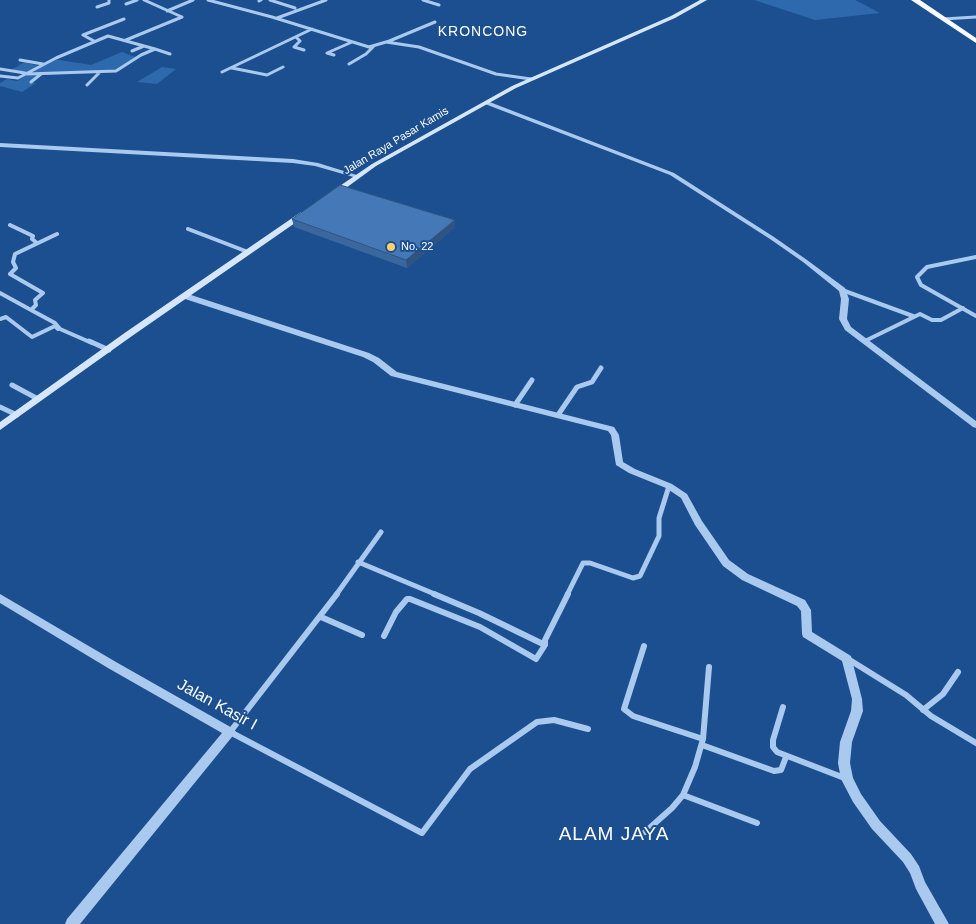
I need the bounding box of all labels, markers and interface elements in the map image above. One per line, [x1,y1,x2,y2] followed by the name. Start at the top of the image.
[437,24,529,40] district label: KRONCONG
[341,104,451,178] street label: Jalan Raya Pasar Kamis
[401,240,433,254] place label: No. 22
[385,241,397,253] marker: No. 22
[174,675,260,735] street label: Jalan Kasir I
[558,824,670,846] district label: ALAM JAYA

